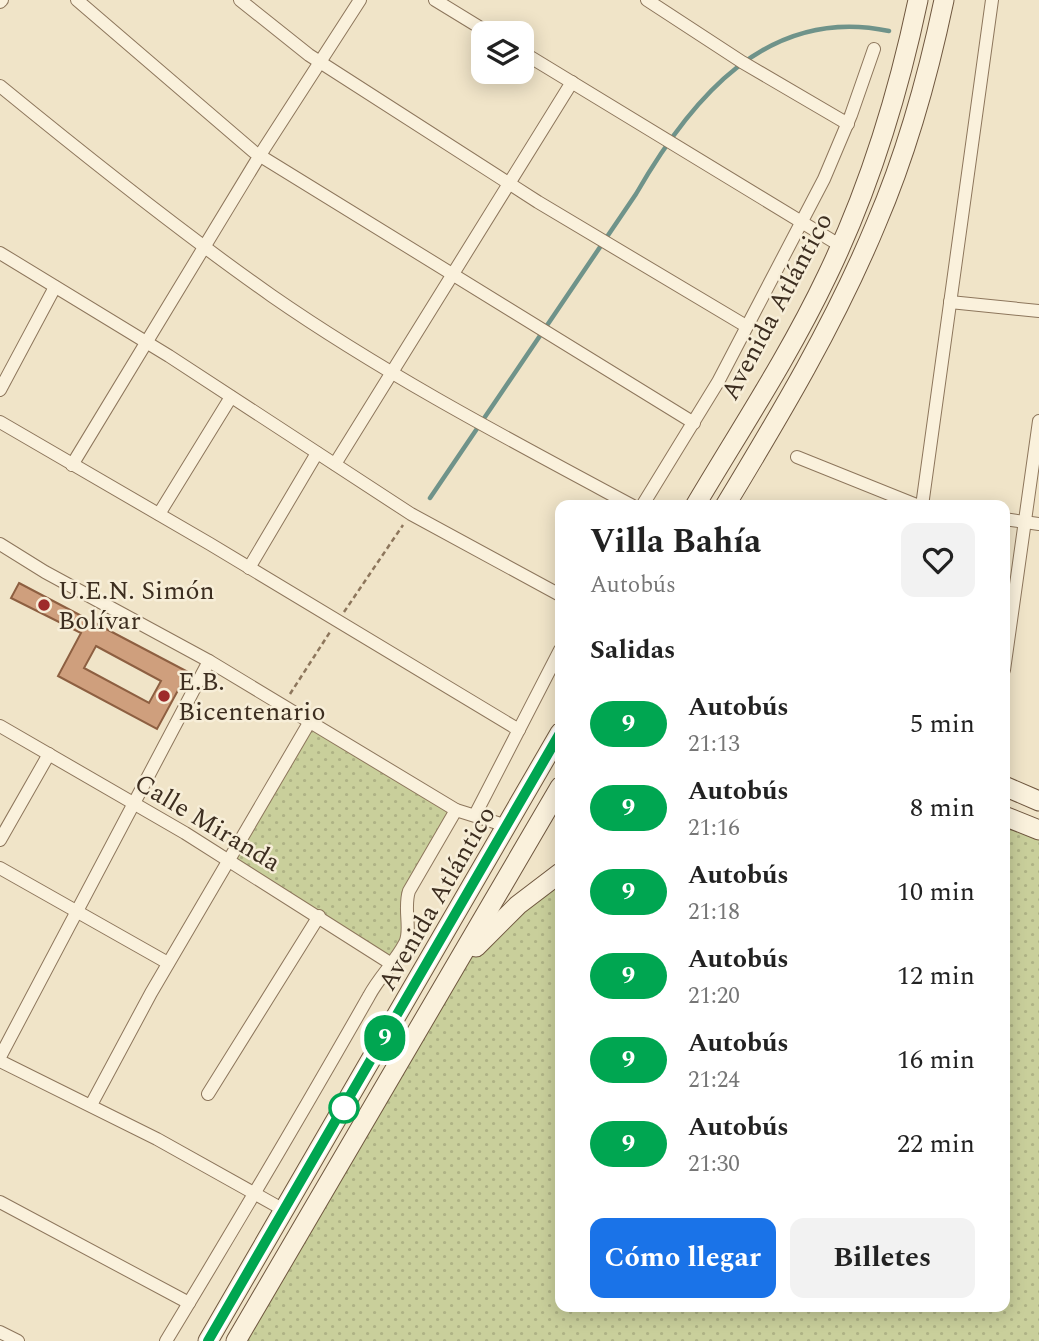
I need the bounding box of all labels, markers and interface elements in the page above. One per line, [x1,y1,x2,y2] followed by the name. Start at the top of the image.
[471,21,534,84] map controls
[471,21,534,84] button: layers
[710,205,843,408] street label: Avenida Atlántico
[590,517,761,567] text: Villa Bahía
[901,523,975,597] button: heart
[590,568,676,603] text: Autobús
[58,571,215,641] place label: U.E.N. Simón Bolívar
[36,597,52,613] marker: U.E.N. Simón Bolívar
[590,630,675,670] text: Salidas
[178,662,325,732] place label: E.B. Bicentenario
[688,687,789,727] text: Autobús
[156,688,172,704] marker: E.B. Bicentenario
[910,704,975,744] text: 5 min
[622,706,635,742] text: 9
[688,727,740,762] text: 21:13
[127,763,289,883] street label: Calle Miranda
[688,771,789,811] text: Autobús
[910,788,975,828] text: 8 min
[622,790,635,826] text: 9
[368,799,506,998] street label: Avenida Atlántico
[688,811,740,846] text: 21:16
[688,855,789,895] text: Autobús
[897,872,975,912] text: 10 min
[622,874,635,910] text: 9
[688,895,740,930] text: 21:18
[688,939,789,979] text: Autobús
[897,956,975,996] text: 12 min
[622,958,635,994] text: 9
[688,979,740,1014] text: 21:20
[362,1015,408,1061] line badge: 9
[378,1020,392,1056] text: 9
[688,1023,789,1063] text: Autobús
[897,1040,975,1080] text: 16 min
[622,1042,635,1078] text: 9
[688,1063,740,1098] text: 21:24
[329,1093,359,1123] unlabelled marker
[688,1107,789,1147] text: Autobús
[897,1124,975,1164] text: 22 min
[622,1126,635,1162] text: 9
[688,1147,740,1182] text: 21:30
[590,1218,776,1298] button: Cómo llegar
[790,1218,975,1298] button: Billetes

